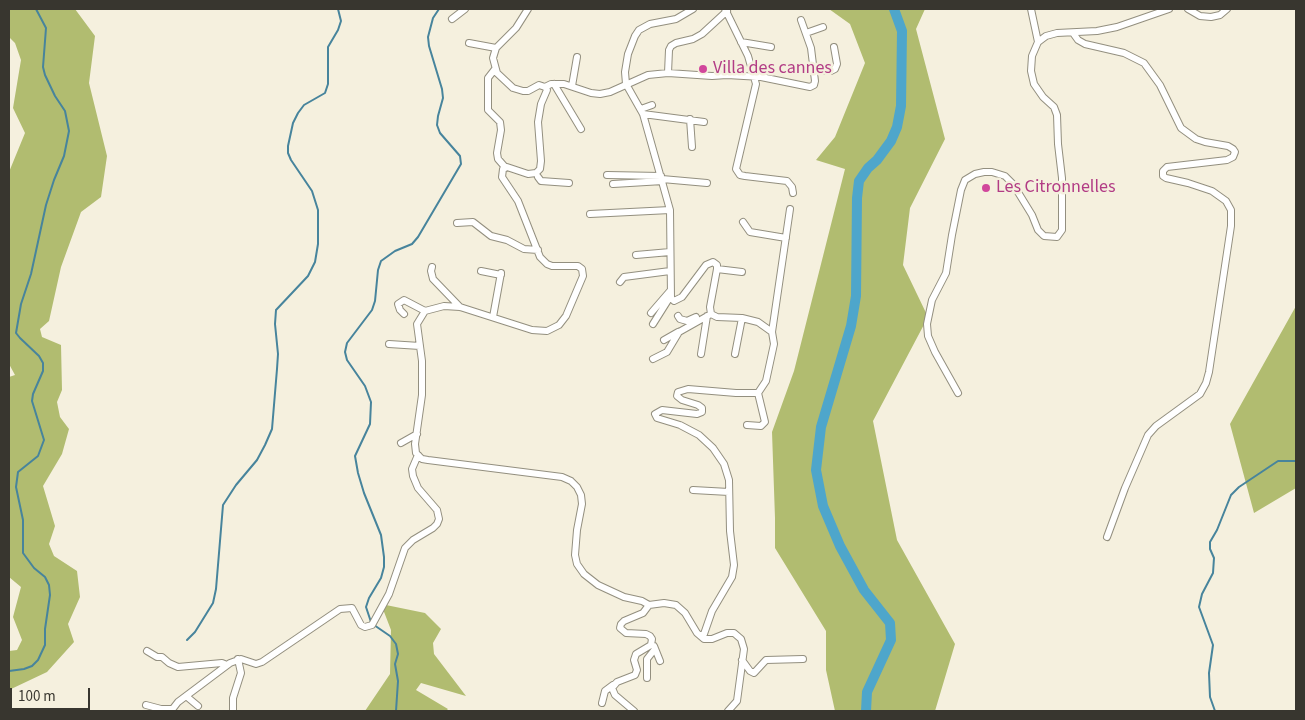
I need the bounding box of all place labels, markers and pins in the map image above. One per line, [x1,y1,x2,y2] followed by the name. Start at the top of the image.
[713,58,832,80] place label: Villa des cannes
[697,63,709,75] marker: Villa des cannes
[996,177,1115,199] place label: Les Citronnelles
[980,182,992,194] marker: Les Citronnelles

